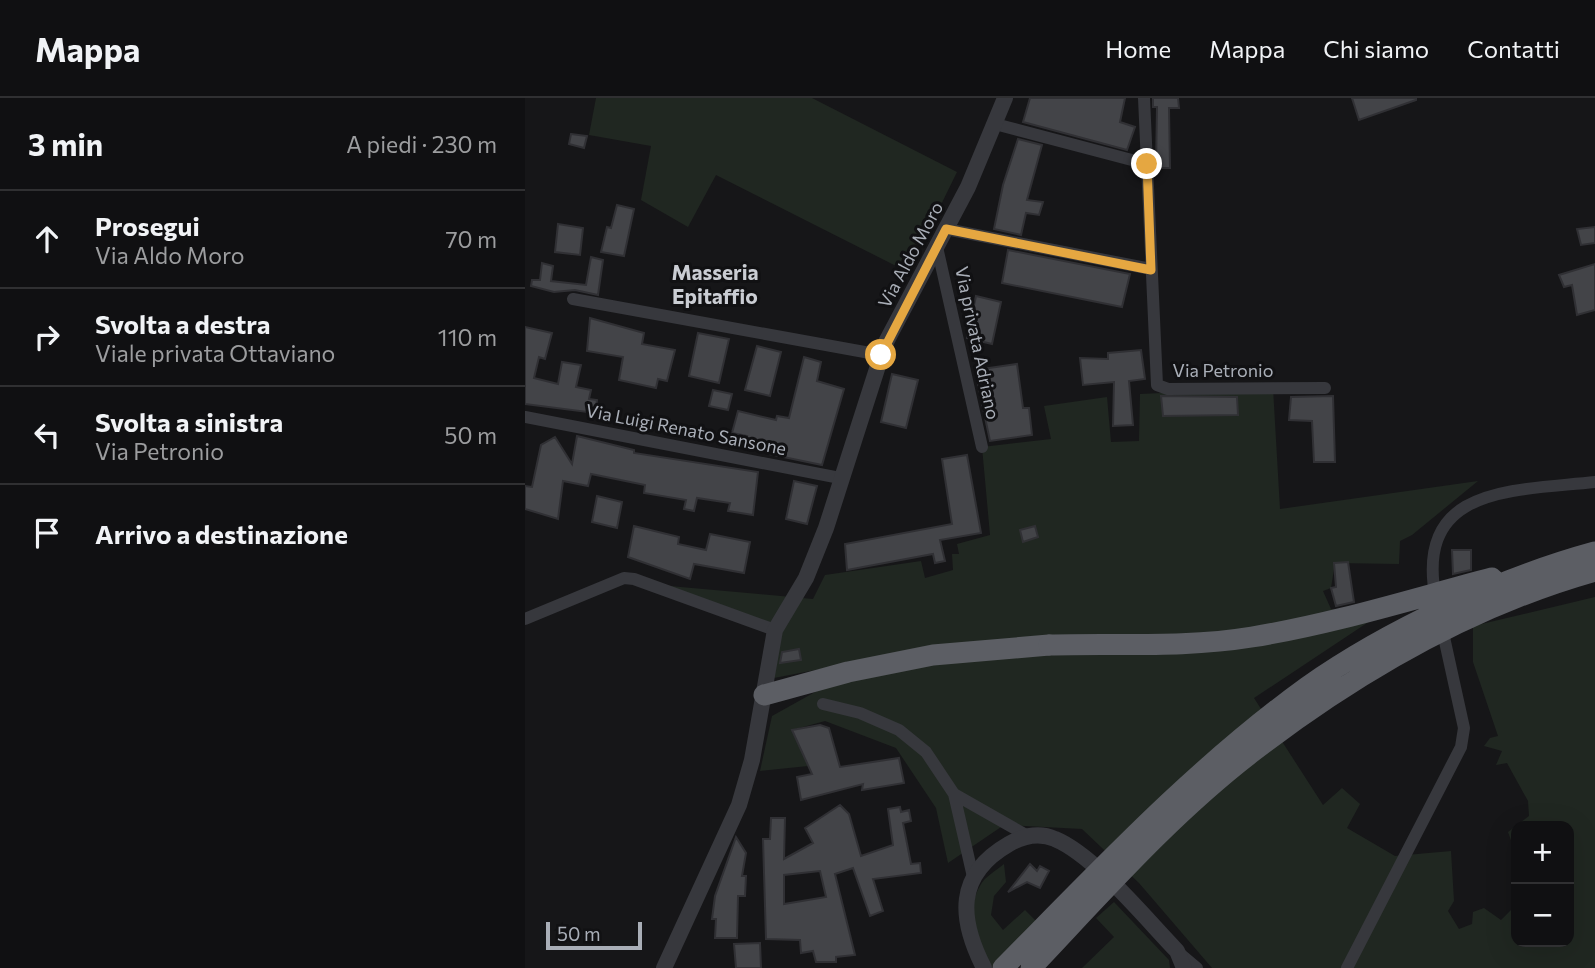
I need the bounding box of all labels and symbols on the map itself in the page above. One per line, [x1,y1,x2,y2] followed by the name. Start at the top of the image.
[1131,148,1162,179] route end
[873,198,947,311] street label: Via Aldo Moro
[671,259,759,308] district label: Masseria Epitaffio
[951,264,1005,421] street label: Via privata Adriano
[865,339,896,370] route start
[1173,359,1273,381] street label: Via Petronio
[584,399,788,459] street label: Via Luigi Renato Sansone
[546,919,642,951] scale bar

